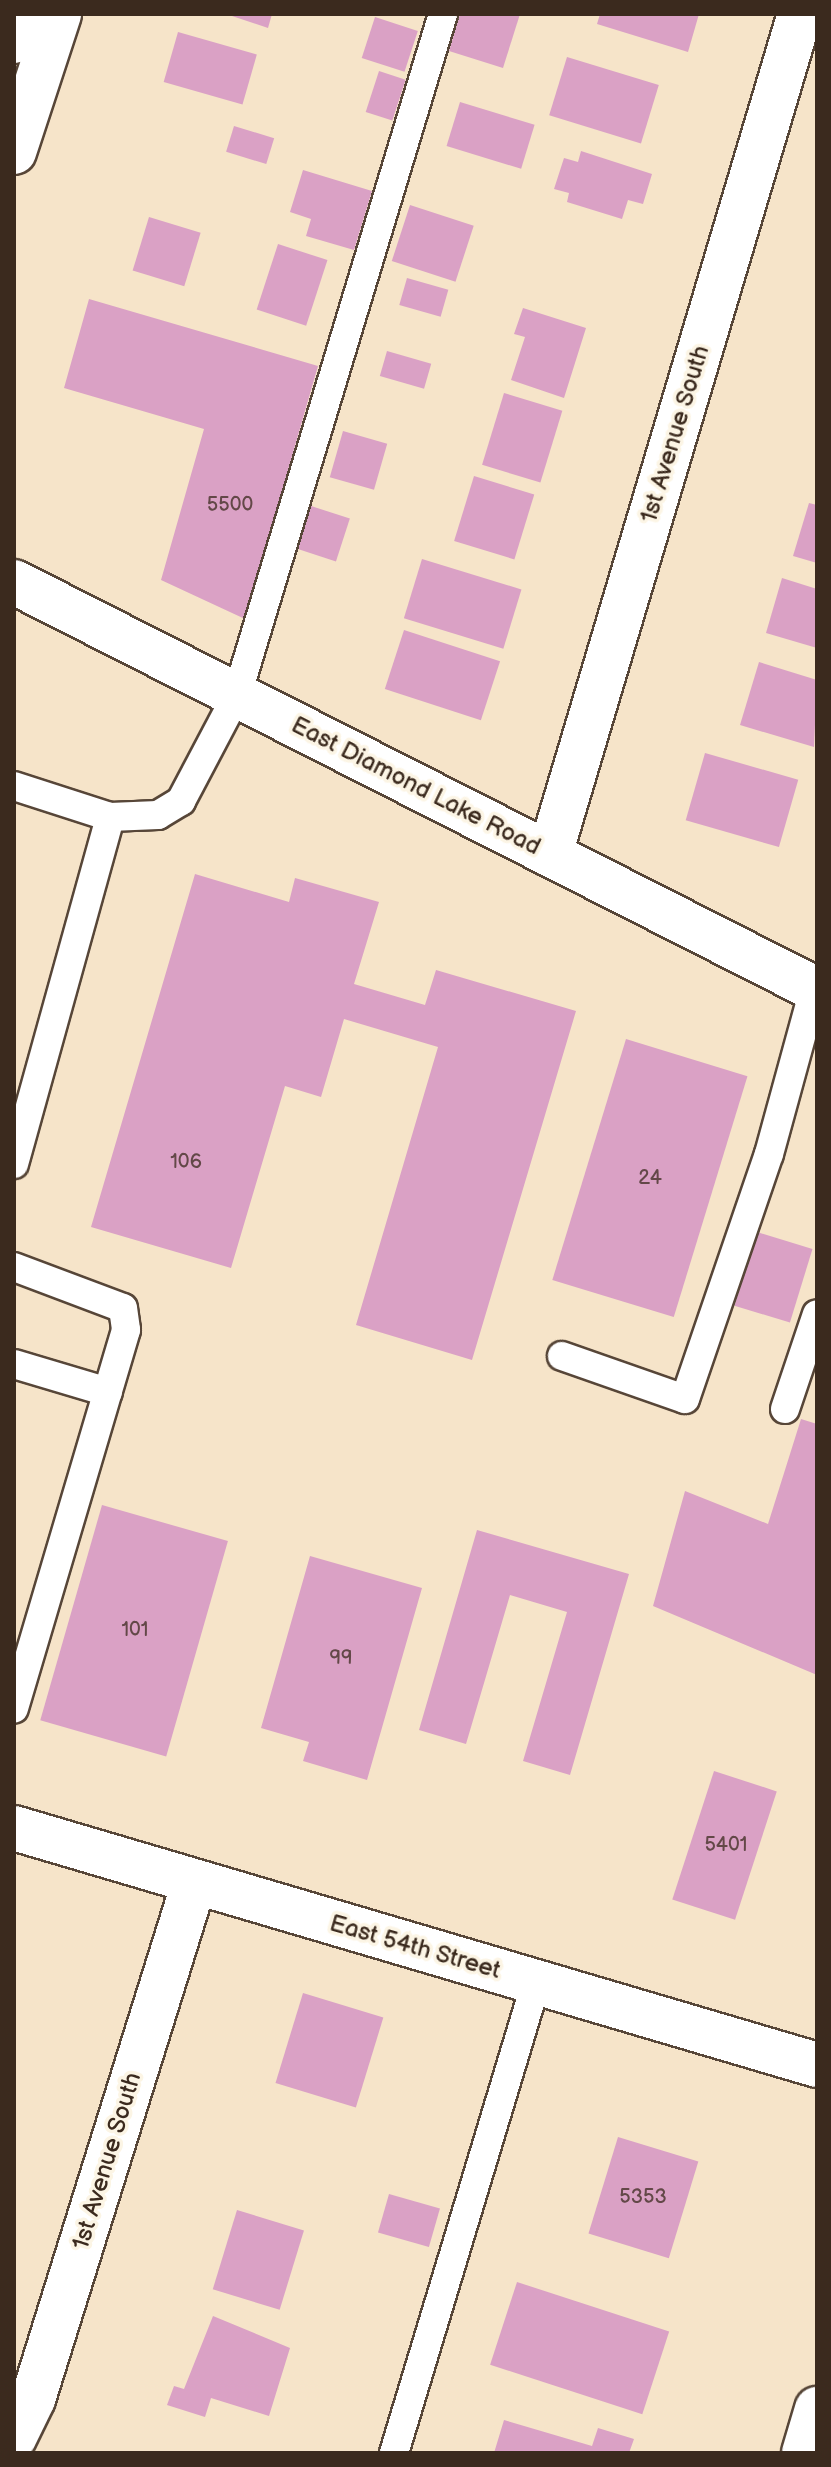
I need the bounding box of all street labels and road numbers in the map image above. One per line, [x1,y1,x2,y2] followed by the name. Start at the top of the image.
[634,342,716,526] street label: 1st Avenue South
[287,711,545,861] street label: East Diamond Lake Road
[326,1909,504,1985] street label: East 54th Street
[66,2069,148,2253] street label: 1st Avenue South

